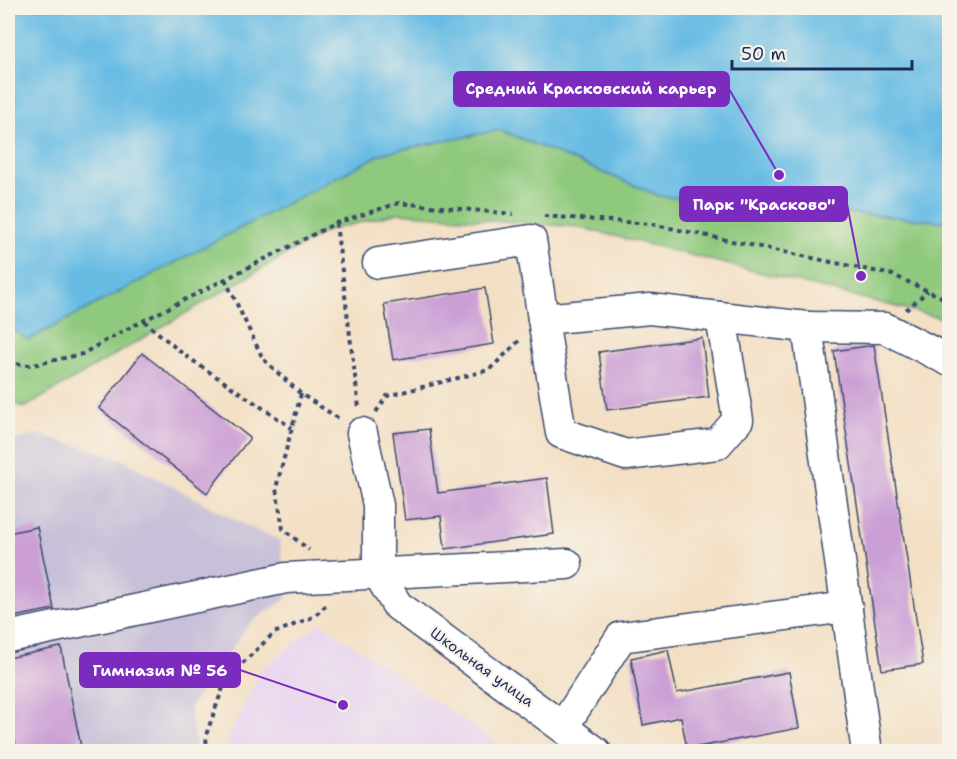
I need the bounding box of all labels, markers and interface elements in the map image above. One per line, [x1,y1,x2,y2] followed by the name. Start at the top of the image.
[732,33,912,71] scale bar
[741,42,786,66] text: 50 m
[454,72,729,106] callout: Средний Красковский карьер
[466,78,717,99] text: Средний Красковский карьер
[680,187,847,221] callout: Парк "Красково"
[693,194,835,215] text: Парк "Красково"
[426,623,538,712] street label: Школьная улица
[80,653,240,687] callout: Гимназия № 56
[92,660,228,681] text: Гимназия № 56

